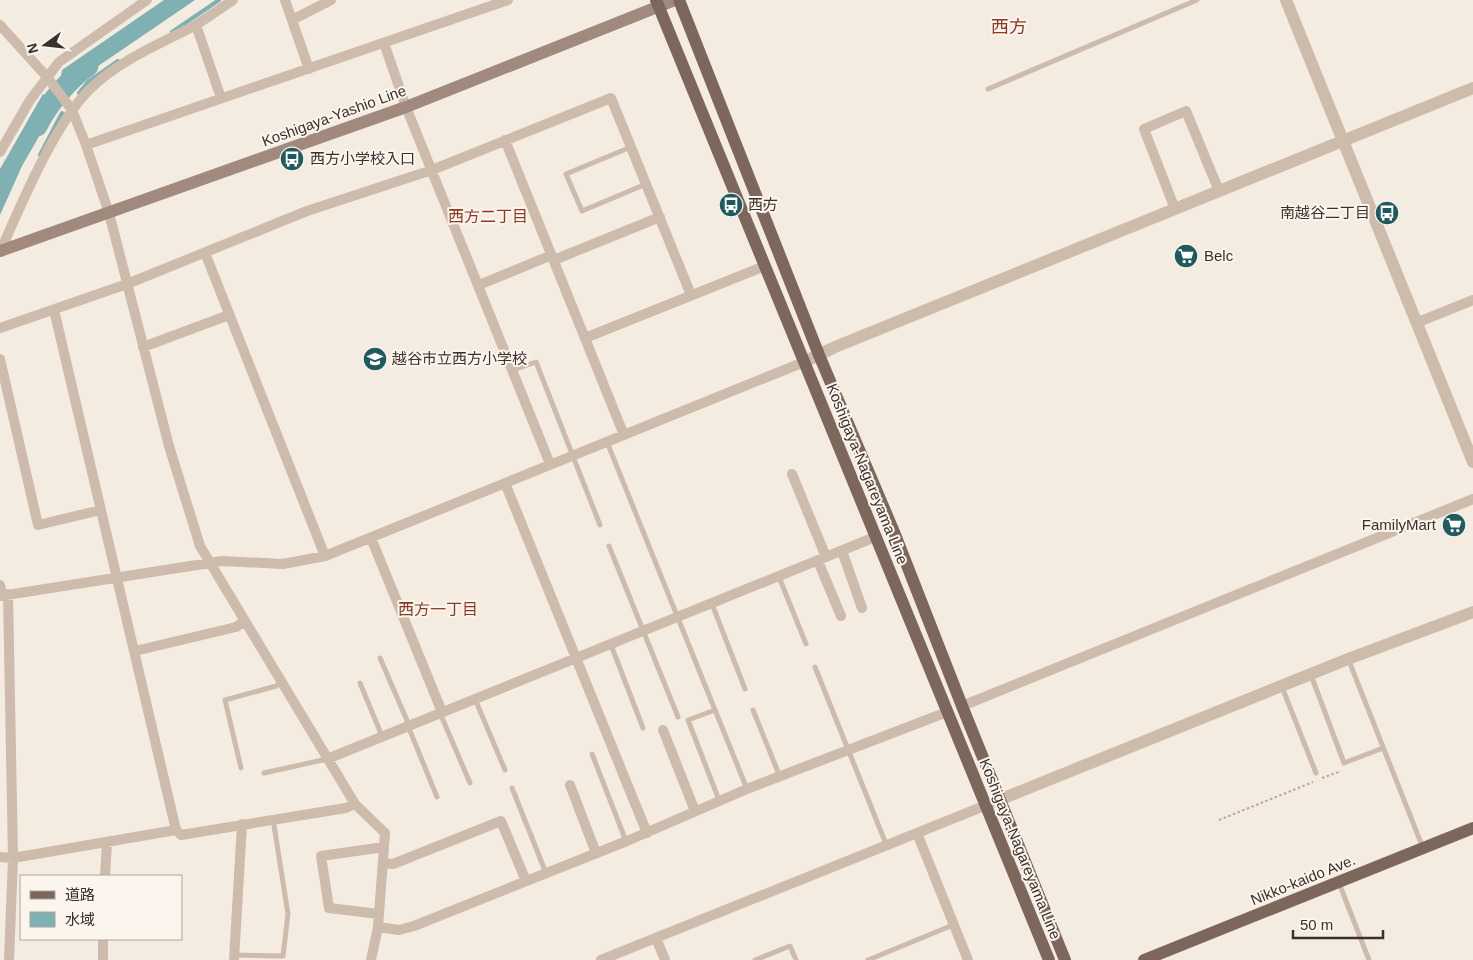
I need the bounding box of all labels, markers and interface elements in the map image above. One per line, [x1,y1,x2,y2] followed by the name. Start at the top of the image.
[991,17,1027,37] district label: 西方
[20,20,70,70] north arrow
[23,41,41,55] text: N
[259,81,408,150] street label: Koshigaya-Yashio Line
[279,146,305,172] bus stop icon: 西方小学校入口
[310,150,415,167] place label: 西方小学校入口
[718,192,744,218] bus stop icon: 西方
[748,196,778,213] place label: 西方
[1374,200,1400,226] bus stop icon: 南越谷二丁目
[1280,204,1370,221] place label: 南越谷二丁目
[448,208,528,225] district label: 西方二丁目
[1173,243,1199,269] supermarket icon: Belc
[1204,247,1234,264] place label: Belc
[362,346,388,372] school or university icon: 越谷市立西方小学校
[391,350,527,367] place label: 越谷市立西方小学校
[823,381,912,567] street label: Koshigaya-Nagareyama Line
[1441,512,1467,538] supermarket icon: FamilyMart
[1362,516,1437,533] place label: FamilyMart
[398,601,478,618] district label: 西方一丁目
[976,756,1065,942] street label: Koshigaya-Nagareyama Line
[1248,851,1358,908] street label: Nikko-kaido Ave.
[20,875,182,940] legend
[65,886,95,903] text: 道路
[1293,908,1383,940] scale bar
[65,911,95,928] text: 水域
[1300,916,1333,933] text: 50 m

